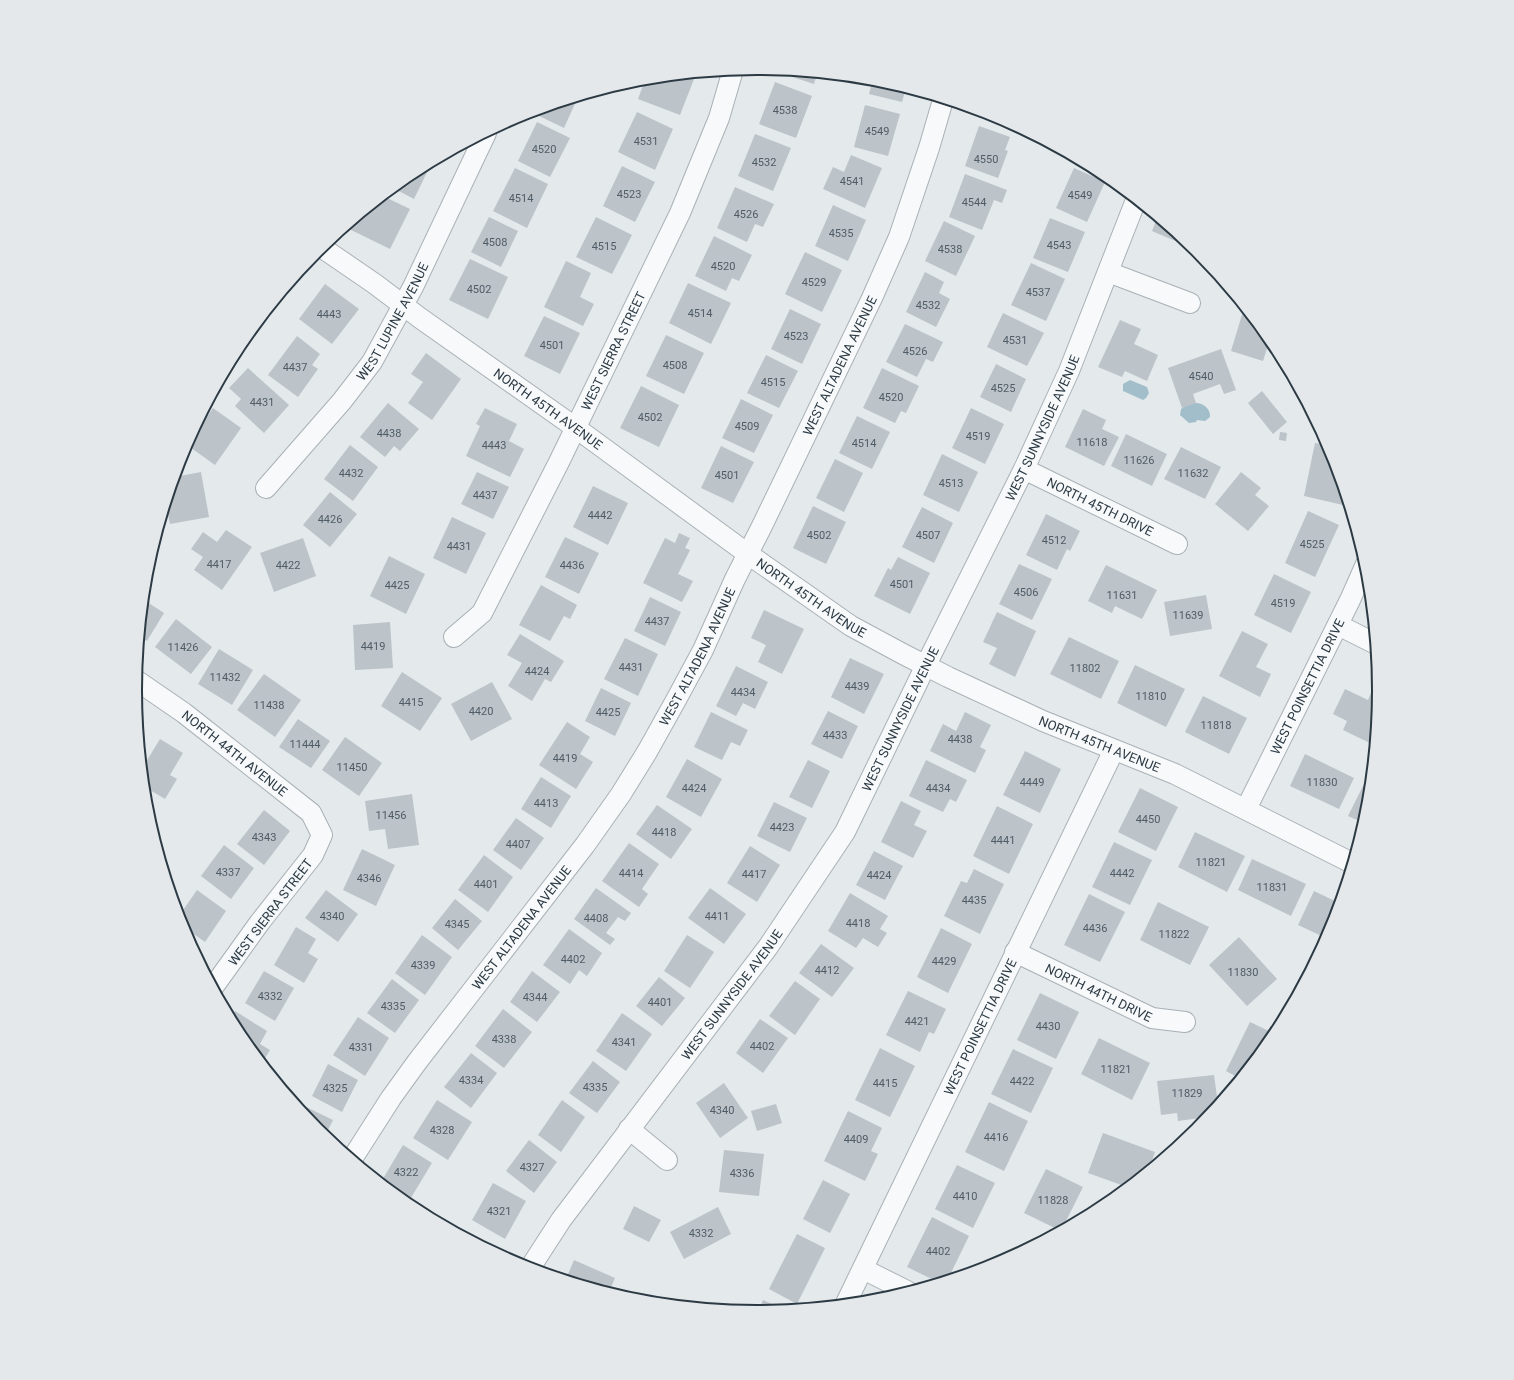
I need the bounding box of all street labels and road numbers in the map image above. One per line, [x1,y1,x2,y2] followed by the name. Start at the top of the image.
[354,260,431,384] street label: WEST LUPINE AVENUE
[578,289,649,413] street label: WEST SIERRA STREET
[800,294,880,438] street label: WEST ALTADENA AVENUE
[1002,353,1083,503] street label: WEST SUNNYSIDE AVENUE
[491,365,605,453] street label: NORTH 45TH AVENUE
[1044,474,1156,539] street label: NORTH 45TH DRIVE
[753,555,869,641] street label: NORTH 45TH AVENUE
[656,585,738,728] street label: WEST ALTADENA AVENUE
[1267,616,1347,757] street label: WEST POINSETTIA DRIVE
[859,644,942,794] street label: WEST SUNNYSIDE AVENUE
[179,707,290,799] street label: NORTH 44TH AVENUE
[1037,713,1162,775] street label: NORTH 45TH AVENUE
[225,856,316,969] street label: WEST SIERRA STREET
[469,863,574,993] street label: WEST ALTADENA AVENUE
[678,927,786,1063] street label: WEST SUNNYSIDE AVENUE
[941,956,1020,1097] street label: WEST POINSETTIA DRIVE
[1043,961,1154,1025] street label: NORTH 44TH DRIVE

